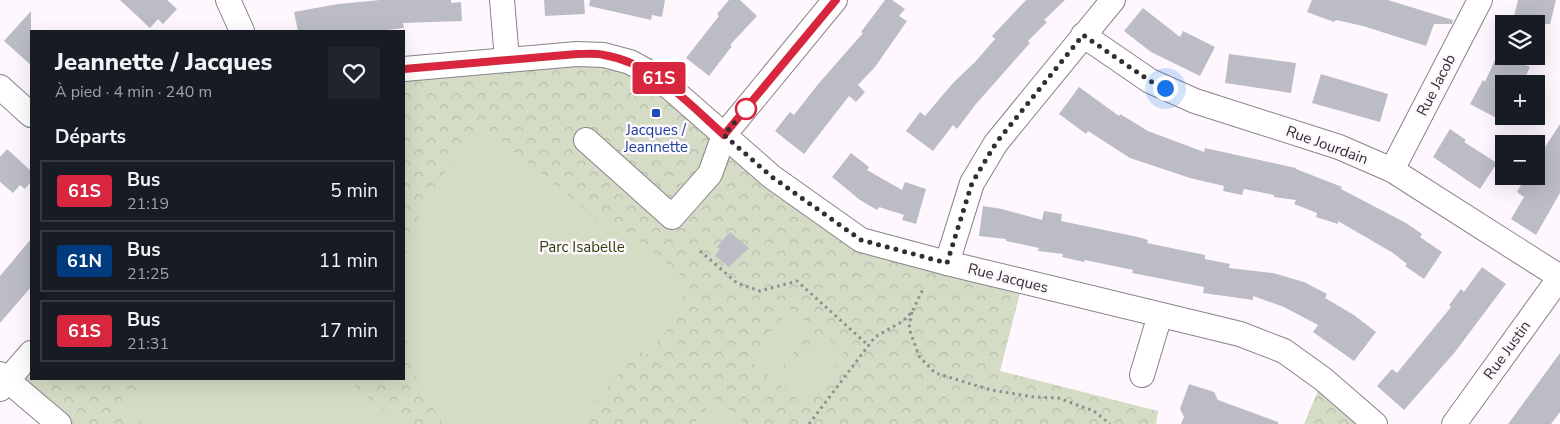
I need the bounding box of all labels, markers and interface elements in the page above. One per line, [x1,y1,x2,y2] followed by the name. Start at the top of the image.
[1495,15,1545,185] map controls
[1495,15,1545,65] button: layers
[55,46,272,78] text: Jeannette / Jacques
[328,47,380,99] button: heart
[1412,50,1460,119] street label: Rue Jacob
[630,62,688,94] line badge: 61S
[643,66,675,90] text: 61S
[1495,75,1545,125] button: +
[1153,76,1178,101] your location
[55,81,212,103] text: À pied · 4 min · 240 m
[735,98,757,120] unlabelled marker
[650,107,662,119] marker: Jacques / Jeannette
[623,120,688,157] place label: Jacques / Jeannette
[1283,121,1371,169] street label: Rue Jourdain
[55,124,126,150] text: Départs
[1495,135,1545,185] button: −
[127,167,160,193] text: Bus
[330,178,378,204] text: 5 min
[68,179,101,203] text: 61S
[127,193,169,215] text: 21:19
[127,237,160,263] text: Bus
[539,237,625,257] park label: Parc Isabelle
[319,248,378,274] text: 11 min
[67,249,102,273] text: 61N
[966,258,1050,298] street label: Rue Jacques
[127,263,169,285] text: 21:25
[127,307,160,333] text: Bus
[1479,317,1535,383] street label: Rue Justin
[319,318,378,344] text: 17 min
[68,319,101,343] text: 61S
[127,333,169,355] text: 21:31

